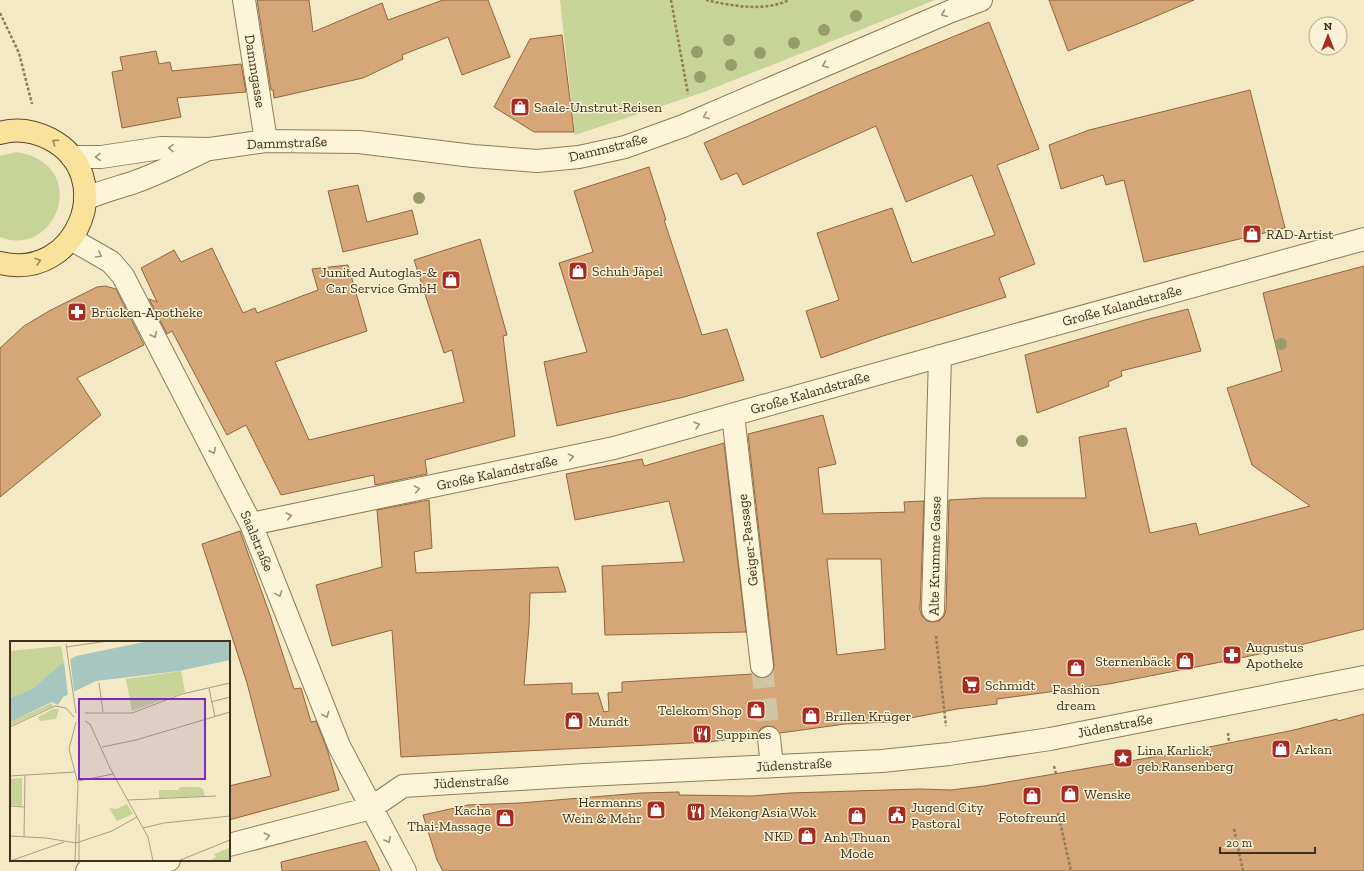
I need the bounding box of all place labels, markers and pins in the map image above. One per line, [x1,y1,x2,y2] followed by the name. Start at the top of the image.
[509,96,531,118] shop icon: Saale-Unstrut-Reisen
[534,99,662,116] place label: Saale-Unstrut-Reisen
[1241,223,1263,245] shop icon: RAD-Artist
[1266,226,1334,243] place label: RAD-Artist
[567,260,589,282] shop icon: Schuh Jäpel
[592,263,663,280] place label: Schuh Jäpel
[320,264,437,297] place label: Junited Autoglas-& Car Service GmbH
[440,269,462,291] shop icon: Junited Autoglas-& Car Service GmbH
[66,301,88,323] pharmacy icon: Brücken-Apotheke
[91,304,203,321] place label: Brücken-Apotheke
[1246,639,1304,672] place label: Augustus Apotheke
[1221,644,1243,666] pharmacy icon: Augustus Apotheke
[1174,650,1196,672] shop icon: Sternenbäck
[1095,653,1172,670] place label: Sternenbäck
[1065,657,1087,679] shop icon: Fashion dream
[960,674,982,696] supermarket icon: Schmidt
[985,677,1036,694] place label: Schmidt
[1052,681,1100,714] place label: Fashion dream
[745,699,767,721] shop icon: Telekom Shop
[658,702,742,719] place label: Telekom Shop
[800,705,822,727] shop icon: Brillen Krüger
[825,708,911,725] place label: Brillen Krüger
[563,710,585,732] shop icon: Mundt
[588,713,630,730] place label: Mundt
[691,723,713,745] restaurant icon: Suppines
[716,726,771,743] place label: Suppines
[1270,738,1292,760] shop icon: Arkan
[1295,741,1332,758] place label: Arkan
[1137,742,1234,775] place label: Lina Karlick, geb.Ransenberg
[1112,747,1134,769] place icon: Lina Karlick, geb.Ransenberg
[1059,783,1081,805] shop icon: Wenske
[1021,785,1043,807] shop icon: Fotofreund
[1084,786,1131,803] place label: Wenske
[562,794,642,827] place label: Hermanns Wein & Mehr
[645,799,667,821] shop icon: Hermanns Wein & Mehr
[911,799,984,832] place label: Jugend City Pastoral
[685,801,707,823] restaurant icon: Mekong Asia Wok
[407,802,491,835] place label: Kacha Thai-Massage
[710,804,817,821] place label: Mekong Asia Wok
[886,804,908,826] public building icon: Jugend City Pastoral
[846,805,868,827] shop icon: Anh Thuan Mode
[494,807,516,829] shop icon: Kacha Thai-Massage
[998,809,1066,826] place label: Fotofreund
[796,825,818,847] shop icon: NKD
[764,828,793,845] place label: NKD
[824,829,890,862] place label: Anh Thuan Mode

